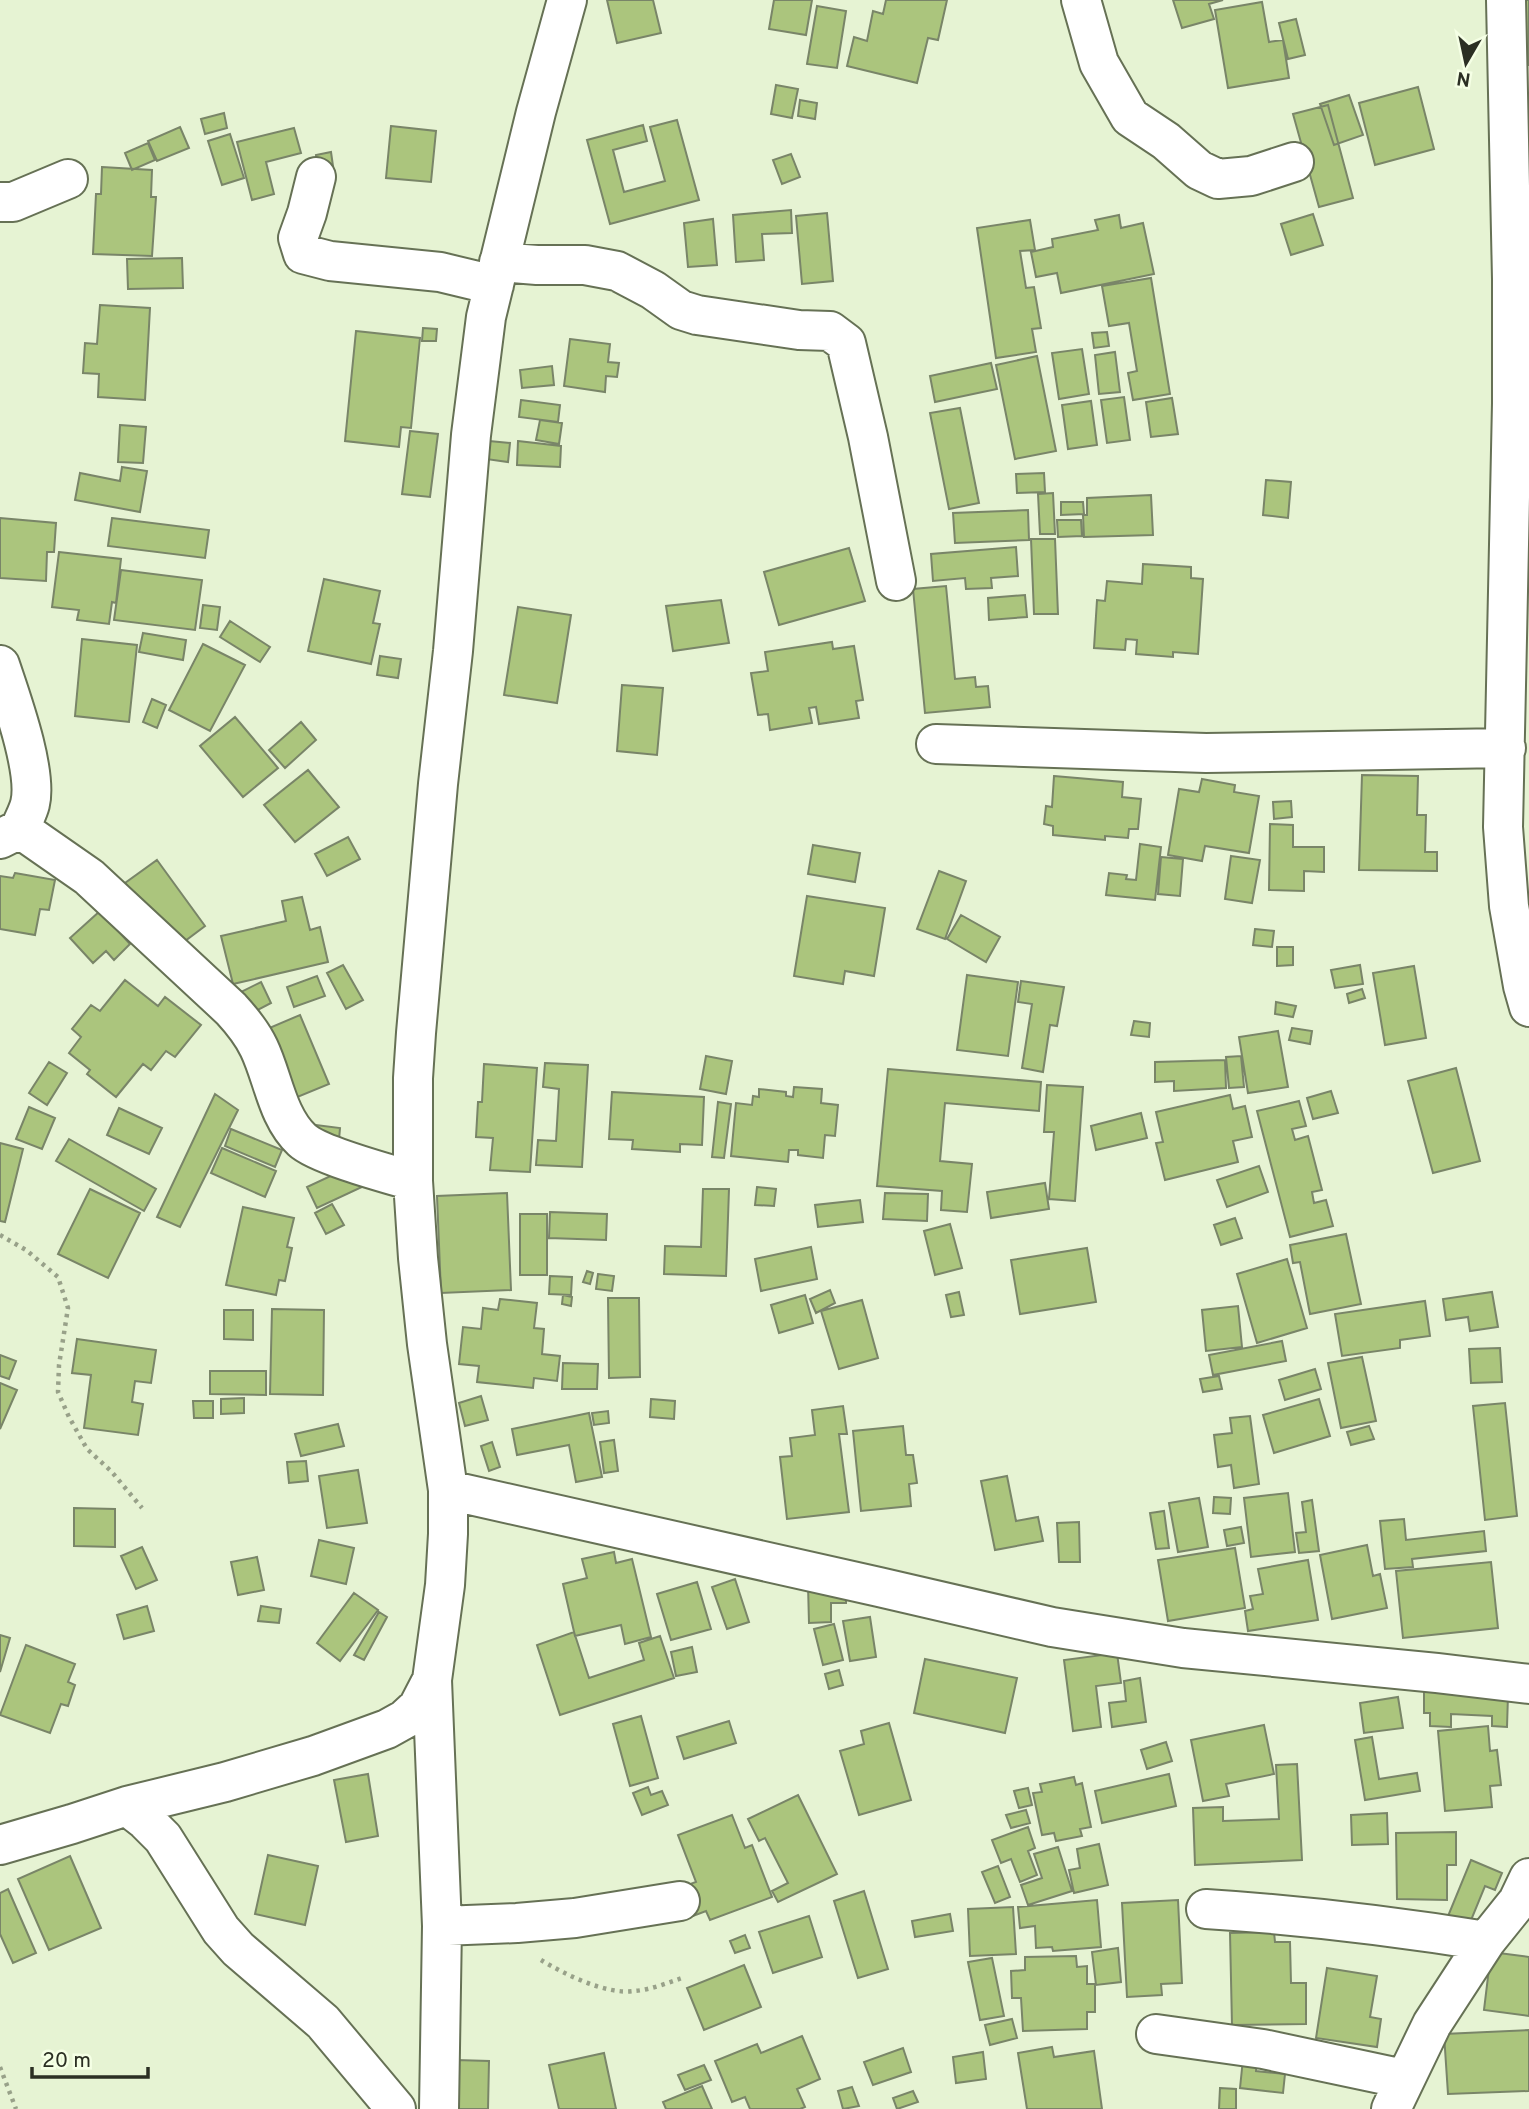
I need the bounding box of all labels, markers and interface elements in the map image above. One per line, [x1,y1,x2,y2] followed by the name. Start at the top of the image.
[1431,28,1501,98] north arrow
[1455,65,1472,91] text: N
[32,2036,147,2080] scale bar
[42,2048,91,2075] text: 20 m

